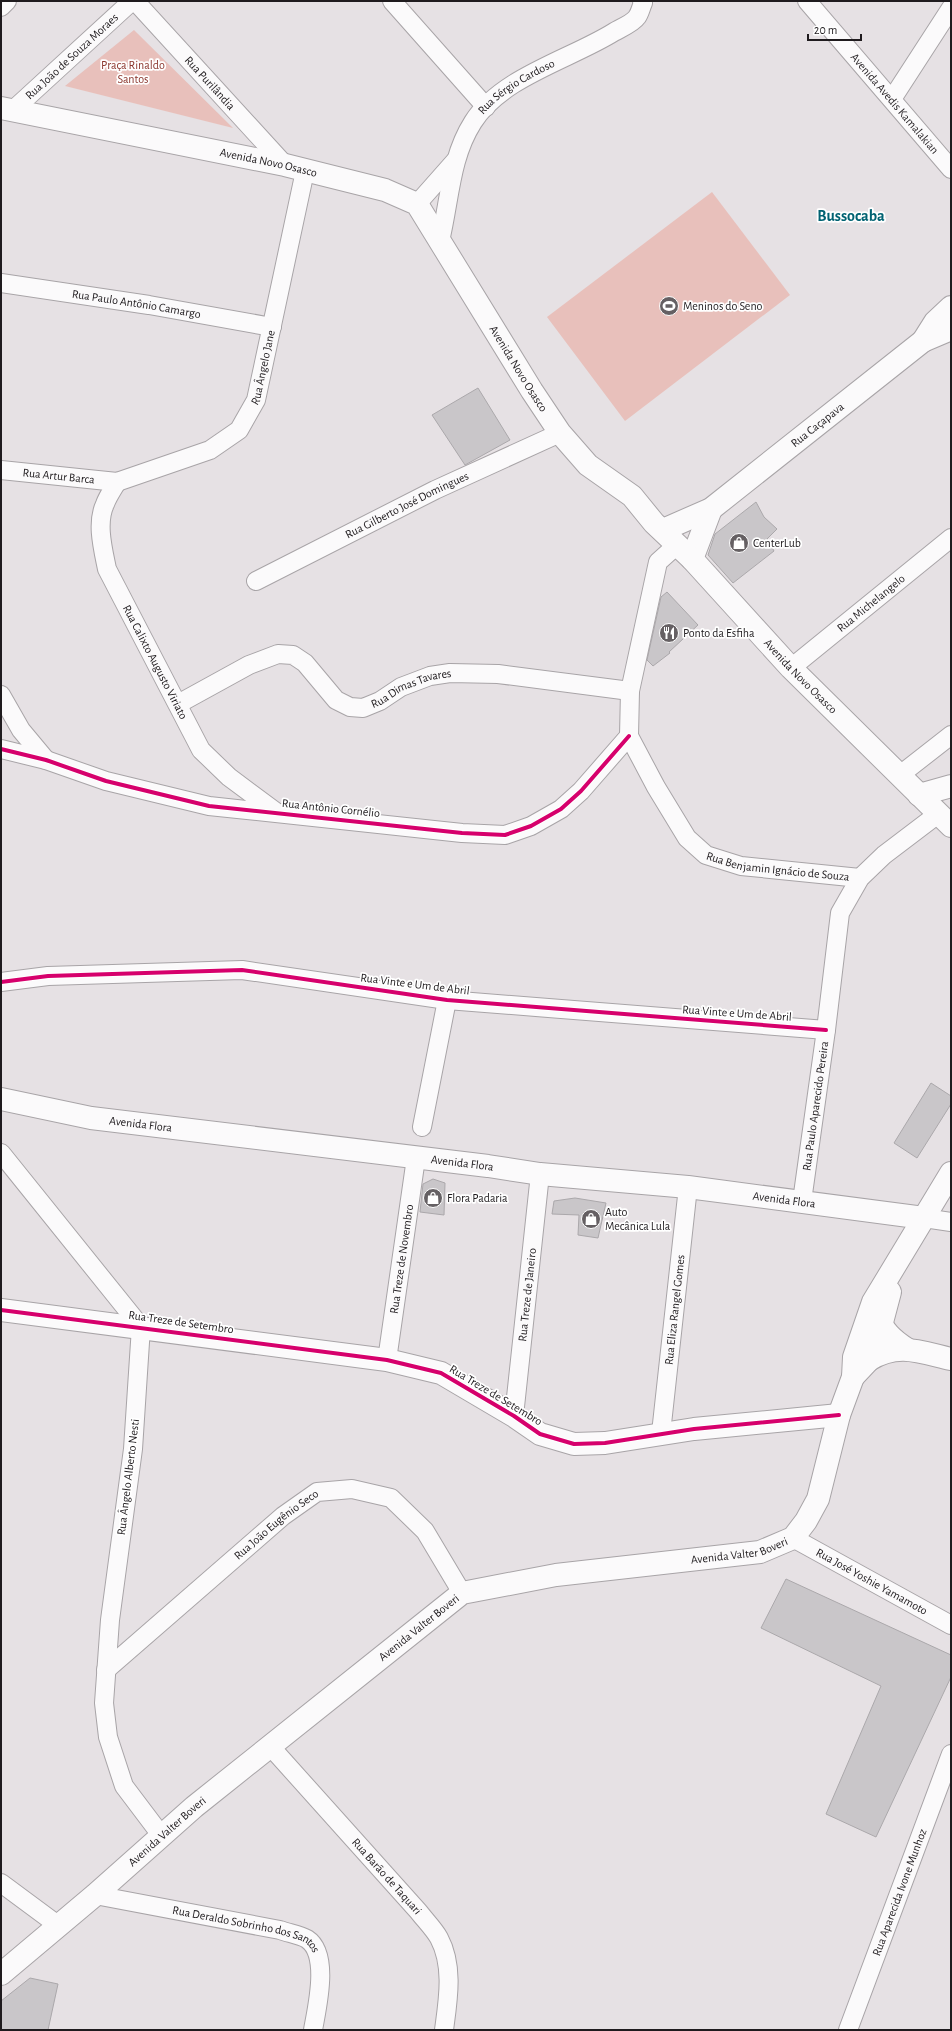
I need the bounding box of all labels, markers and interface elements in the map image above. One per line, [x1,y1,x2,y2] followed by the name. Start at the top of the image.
[23,11,120,102] street label: Rua João de Souza Moraes
[808,16,861,42] scale bar
[814,24,837,36] text: 20 m
[849,51,941,156] street label: Avenida Avedis Kamalakian
[182,54,238,112] street label: Rua Purilândia
[475,57,556,116] street label: Rua Sérgio Cardoso
[101,59,165,85] park label: Praça Rinaldo Santos
[219,146,318,179] street label: Avenida Novo Osasco
[817,208,885,224] district label: Bussocaba
[71,288,202,320] street label: Rua Paulo Antônio Camargo
[658,295,680,317] sports icon: Meninos do Seno
[683,300,763,312] place label: Meninos do Seno
[487,323,550,414] street label: Avenida Novo Osasco
[248,329,277,407] street label: Rua Ângelo Jane
[789,400,846,449] street label: Rua Caçapava
[22,466,96,486] street label: Rua Artur Barca
[343,470,470,541] street label: Rua Gilberto José Domingues
[728,532,750,554] shop icon: CenterLub
[753,537,801,549] place label: CenterLub
[835,572,907,634] street label: Rua Michelangelo
[121,603,190,721] street label: Rua Calixto Augusto Viriato
[658,622,680,644] restaurant icon: Ponto da Esfiha
[683,627,755,639] place label: Ponto da Esfiha
[762,637,839,716] street label: Avenida Novo Osasco
[369,667,452,710] street label: Rua Dimas Tavares
[281,797,381,819] street label: Rua Antônio Cornélio
[705,849,851,883] street label: Rua Benjamin Ignácio de Souza
[360,971,470,997] street label: Rua Vinte e Um de Abril
[682,1003,792,1023] street label: Rua Vinte e Um de Abril
[800,1040,830,1172] street label: Rua Paulo Aparecido Pereira
[109,1114,173,1134] street label: Avenida Flora
[430,1153,495,1173] street label: Avenida Flora
[422,1187,444,1209] shop icon: Flora Padaria
[752,1190,817,1210] street label: Avenida Flora
[447,1192,508,1204] place label: Flora Padaria
[388,1203,415,1314] street label: Rua Treze de Novembro
[605,1206,671,1232] place label: Auto Mecânica Lula
[580,1208,602,1230] shop icon: Auto Mecânica Lula
[516,1247,538,1342] street label: Rua Treze de Janeiro
[663,1254,687,1366] street label: Rua Eliza Rangel Gomes
[128,1309,234,1335] street label: Rua Treze de Setembro
[447,1363,545,1428] street label: Rua Treze de Setembro
[114,1418,141,1536] street label: Rua Ângelo Alberto Nesti
[232,1487,321,1562] street label: Rua João Eugênio Seco
[690,1535,789,1566] street label: Avenida Valter Boveri
[814,1546,930,1617] street label: Rua José Yoshie Yamamoto
[376,1592,461,1663] street label: Avenida Valter Boveri
[126,1794,208,1868] street label: Avenida Valter Boveri
[870,1827,929,1957] street label: Rua Aparecida Ivone Munhoz
[350,1836,424,1917] street label: Rua Barão de Taquari
[172,1904,322,1954] street label: Rua Deraldo Sobrinho dos Santos

